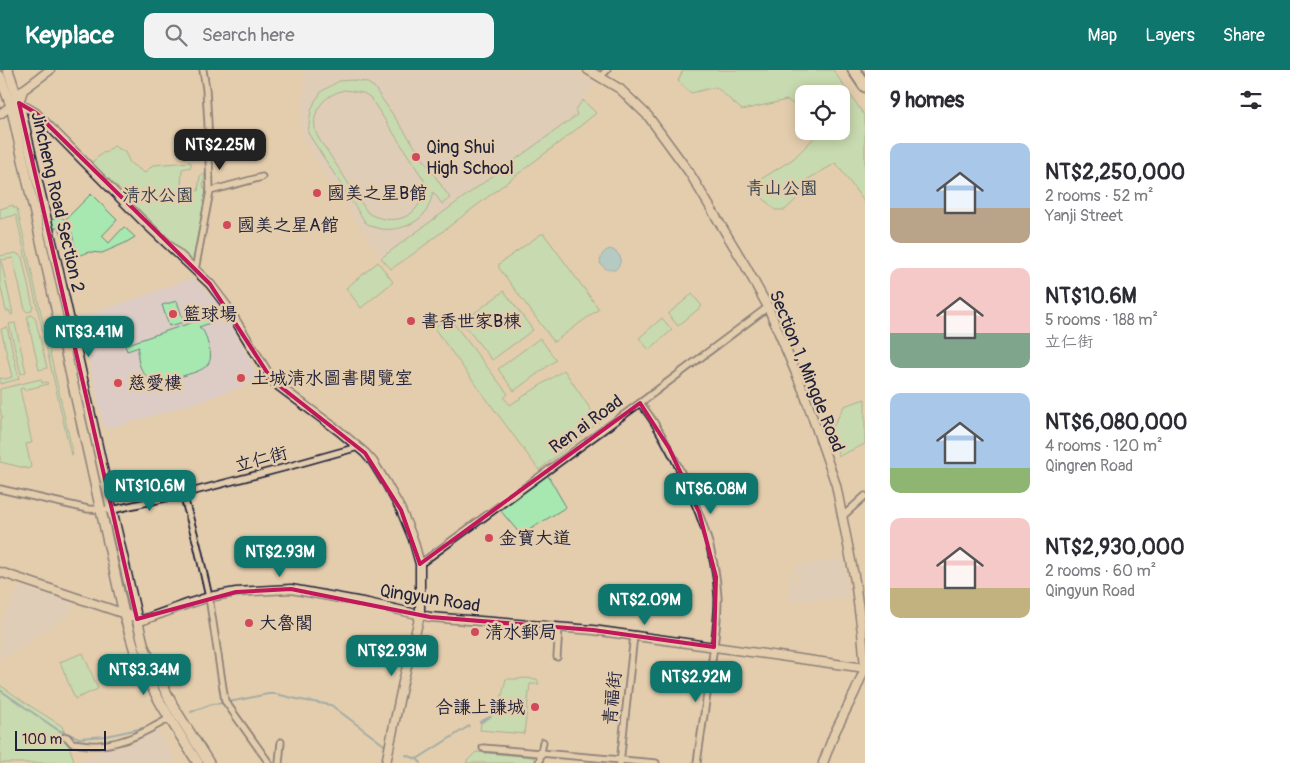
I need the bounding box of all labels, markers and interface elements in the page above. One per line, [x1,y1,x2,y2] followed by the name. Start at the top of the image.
[144,13,494,58] search box
[25,21,114,50] text: Keyplace
[162,21,190,49] icon: search
[202,23,295,47] text: Search here
[1088,24,1117,47] text: Map
[1145,24,1195,47] text: Layers
[1223,24,1265,47] text: Share
[795,85,850,140] map controls
[795,85,850,140] button: locate
[1237,86,1265,114] icon: filters
[890,87,964,114] text: 9 homes
[26,109,90,295] street label: Jincheng Road Section 2
[168,128,272,171] pin: NT$2.25M
[185,135,255,155] text: NT$2.25M
[426,136,514,180] place label: Qing Shui High School
[410,151,422,163] marker: Qing Shui High School
[1045,159,1185,186] text: NT$2,250,000
[930,163,990,223] icon: home
[746,177,818,200] park label: 青山公園
[327,182,427,205] place label: 國美之星B館
[122,184,194,207] park label: 清水公園
[1045,186,1154,206] text: 2 rooms · 52 m²
[311,187,323,199] marker: 國美之星B館
[1045,206,1123,226] text: Yanji Street
[237,214,339,237] place label: 國美之星A館
[221,219,233,231] marker: 國美之星A館
[1045,283,1137,310] text: NT$10.6M
[764,287,849,455] street label: Section 1, Mingde Road
[930,288,990,348] icon: home
[183,303,237,326] place label: 籃球場
[167,308,179,320] marker: 籃球場
[421,310,521,333] place label: 書香世家B棟
[1045,310,1158,330] text: 5 rooms · 188 m²
[405,315,417,327] marker: 書香世家B棟
[37,316,141,358] pin: NT$3.41M
[55,322,123,342] text: NT$3.41M
[1045,332,1093,352] text: 立仁街
[251,367,413,390] place label: 土城清水圖書閱覽室
[128,372,182,395] place label: 慈愛樓
[235,372,247,384] marker: 土城清水圖書閱覽室
[112,377,124,389] marker: 慈愛樓
[545,390,628,459] street label: Ren ai Road
[1045,409,1187,436] text: NT$6,080,000
[930,413,990,473] icon: home
[1045,436,1162,456] text: 4 rooms · 120 m²
[232,441,290,478] street label: 立仁街
[1045,456,1133,476] text: Qingren Road
[98,470,202,512] pin: NT$10.6M
[659,472,763,515] pin: NT$6.08M
[115,476,185,496] text: NT$10.6M
[675,479,747,499] text: NT$6.08M
[499,527,571,550] place label: 金寶大道
[483,532,495,544] marker: 金寶大道
[1045,534,1185,561] text: NT$2,930,000
[228,536,332,578] pin: NT$2.93M
[930,538,990,598] icon: home
[245,542,315,562] text: NT$2.93M
[1045,561,1156,581] text: 2 rooms · 60 m²
[378,579,482,618] street label: Qingyun Road
[1045,581,1135,601] text: Qingyun Road
[593,584,697,626] pin: NT$2.09M
[609,590,681,610] text: NT$2.09M
[259,612,313,635] place label: 大魯閣
[243,617,255,629] marker: 大魯閣
[485,621,557,644] place label: 清水郵局
[469,626,481,638] marker: 清水郵局
[340,634,444,677] pin: NT$2.93M
[357,641,427,661] text: NT$2.93M
[92,654,196,696] pin: NT$3.34M
[109,660,179,680] text: NT$3.34M
[644,660,748,703] pin: NT$2.92M
[661,667,731,687] text: NT$2.92M
[598,670,627,726] street label: 青福街
[435,696,525,719] place label: 合謙上謙城
[529,701,541,713] marker: 合謙上謙城
[15,728,106,751] scale bar
[22,731,62,748] text: 100 m

